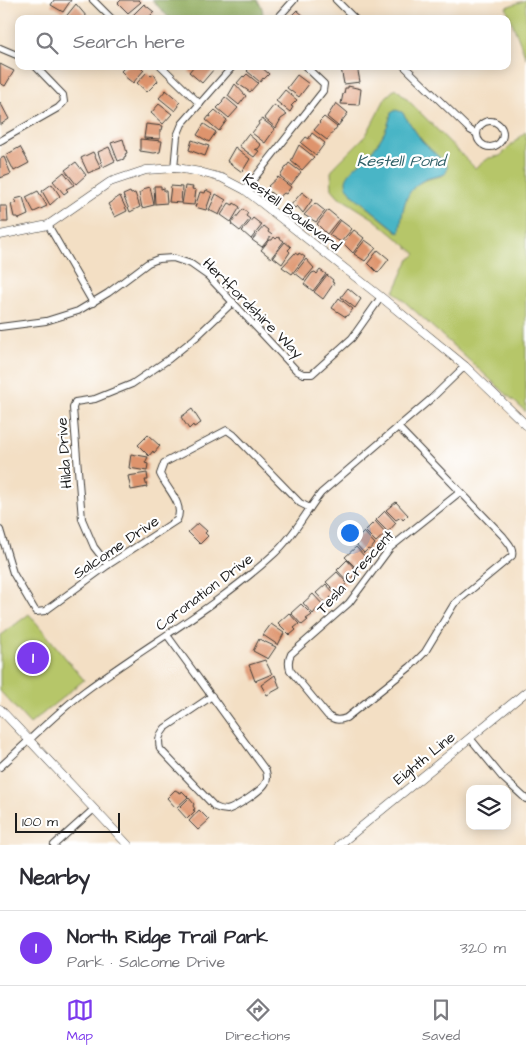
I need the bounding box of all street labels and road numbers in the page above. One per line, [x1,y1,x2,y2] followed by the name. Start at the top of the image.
[238,168,345,257] street label: Kestell Boulevard
[197,253,308,364] street label: Hertfordshire Way
[52,417,77,489] street label: Hilda Drive
[69,511,163,584] street label: Salcome Drive
[312,526,399,619] street label: Tesla Crescent
[151,549,257,636] street label: Coronation Drive
[389,727,460,791] street label: Eighth Line

